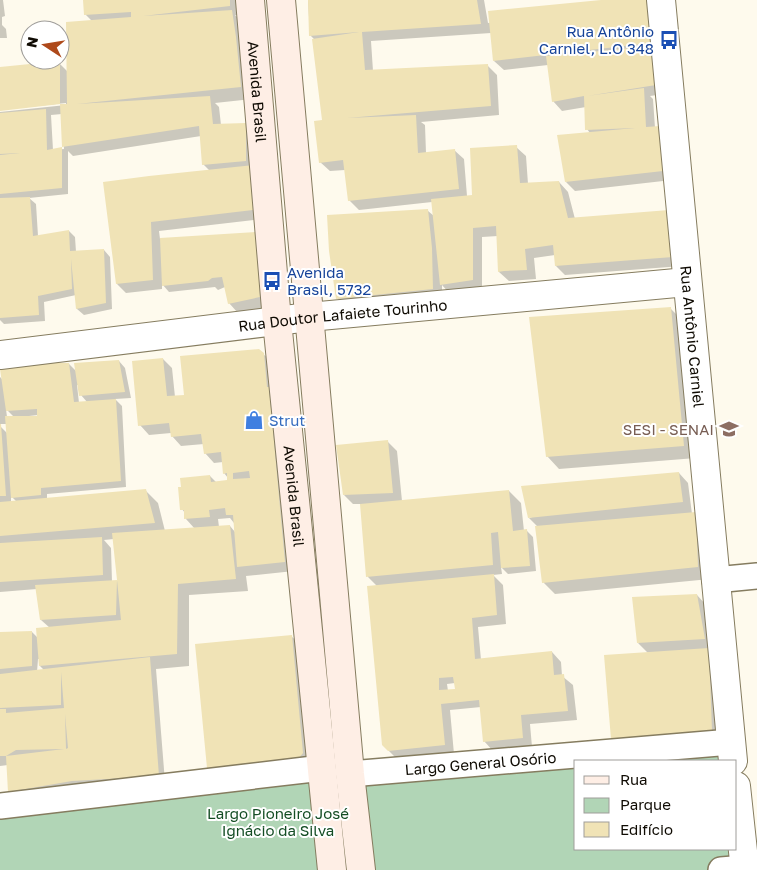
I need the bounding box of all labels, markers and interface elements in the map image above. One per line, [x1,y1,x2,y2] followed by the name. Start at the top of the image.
[20,20,70,70] north arrow
[539,22,654,57] place label: Rua Antônio Carniel, L.O 348
[658,29,680,51] bus stop icon: Rua Antônio Carniel, L.O 348
[22,35,41,49] text: N
[244,40,271,143] street label: Avenida Brasil
[287,263,371,298] place label: Avenida Brasil, 5732
[677,265,709,409] street label: Rua Antônio Carniel
[261,270,283,292] bus stop icon: Avenida Brasil, 5732
[237,295,448,335] street label: Rua Doutor Lafaiete Tourinho
[243,409,265,431] shop icon: Strut
[269,411,305,429] place label: Strut
[718,418,740,440] school or university icon: SESI - SENAI
[623,420,714,438] place label: SESI - SENAI
[281,444,309,548] street label: Avenida Brasil
[404,748,557,778] street label: Largo General Osório
[574,760,737,850] legend
[620,770,647,788] text: Rua
[620,795,671,813] text: Parque
[207,804,349,839] park label: Largo Pioneiro José Ignácio da Silva
[620,820,673,838] text: Edifício

